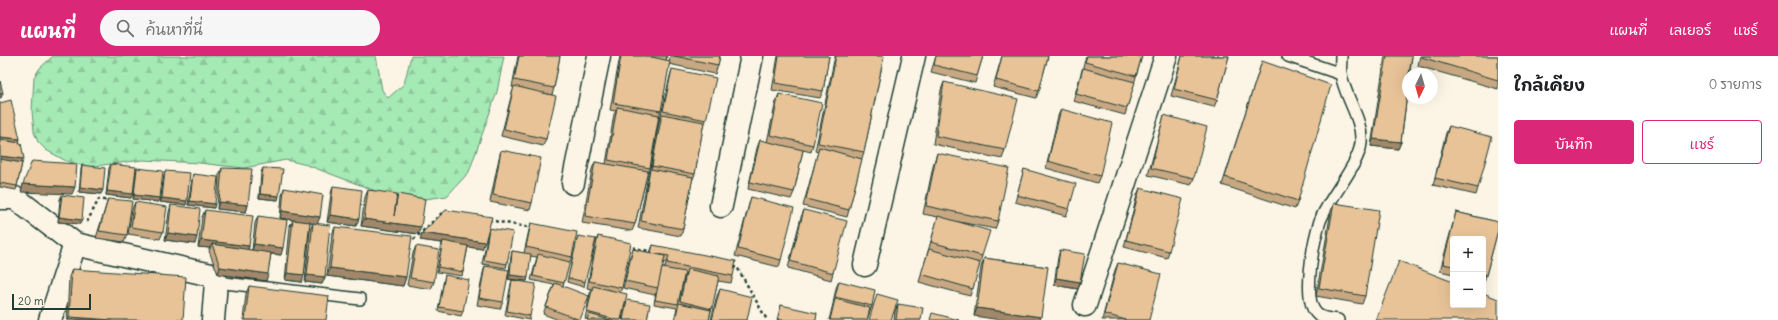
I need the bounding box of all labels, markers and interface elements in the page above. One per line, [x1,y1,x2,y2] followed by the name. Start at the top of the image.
[100,10,380,46] search box
[114,17,136,39] icon: search
[20,19,76,43] text: แผนที่
[146,20,203,39] text: ค้นหาที่นี่
[1609,21,1647,39] text: แผนที่
[1669,21,1711,39] text: เลเยอร์
[1733,21,1758,39] text: แชร์
[1402,68,1438,104] north arrow
[1514,74,1585,96] text: ใกล้เคียง
[1709,76,1762,93] text: 0 รายการ
[1514,120,1634,164] button: บันทึก
[1642,120,1762,164] button: แชร์
[1450,236,1486,308] map controls
[1450,236,1486,272] button: +
[1450,272,1486,308] button: −
[12,292,91,311] scale bar
[18,294,44,308] text: 20 m

